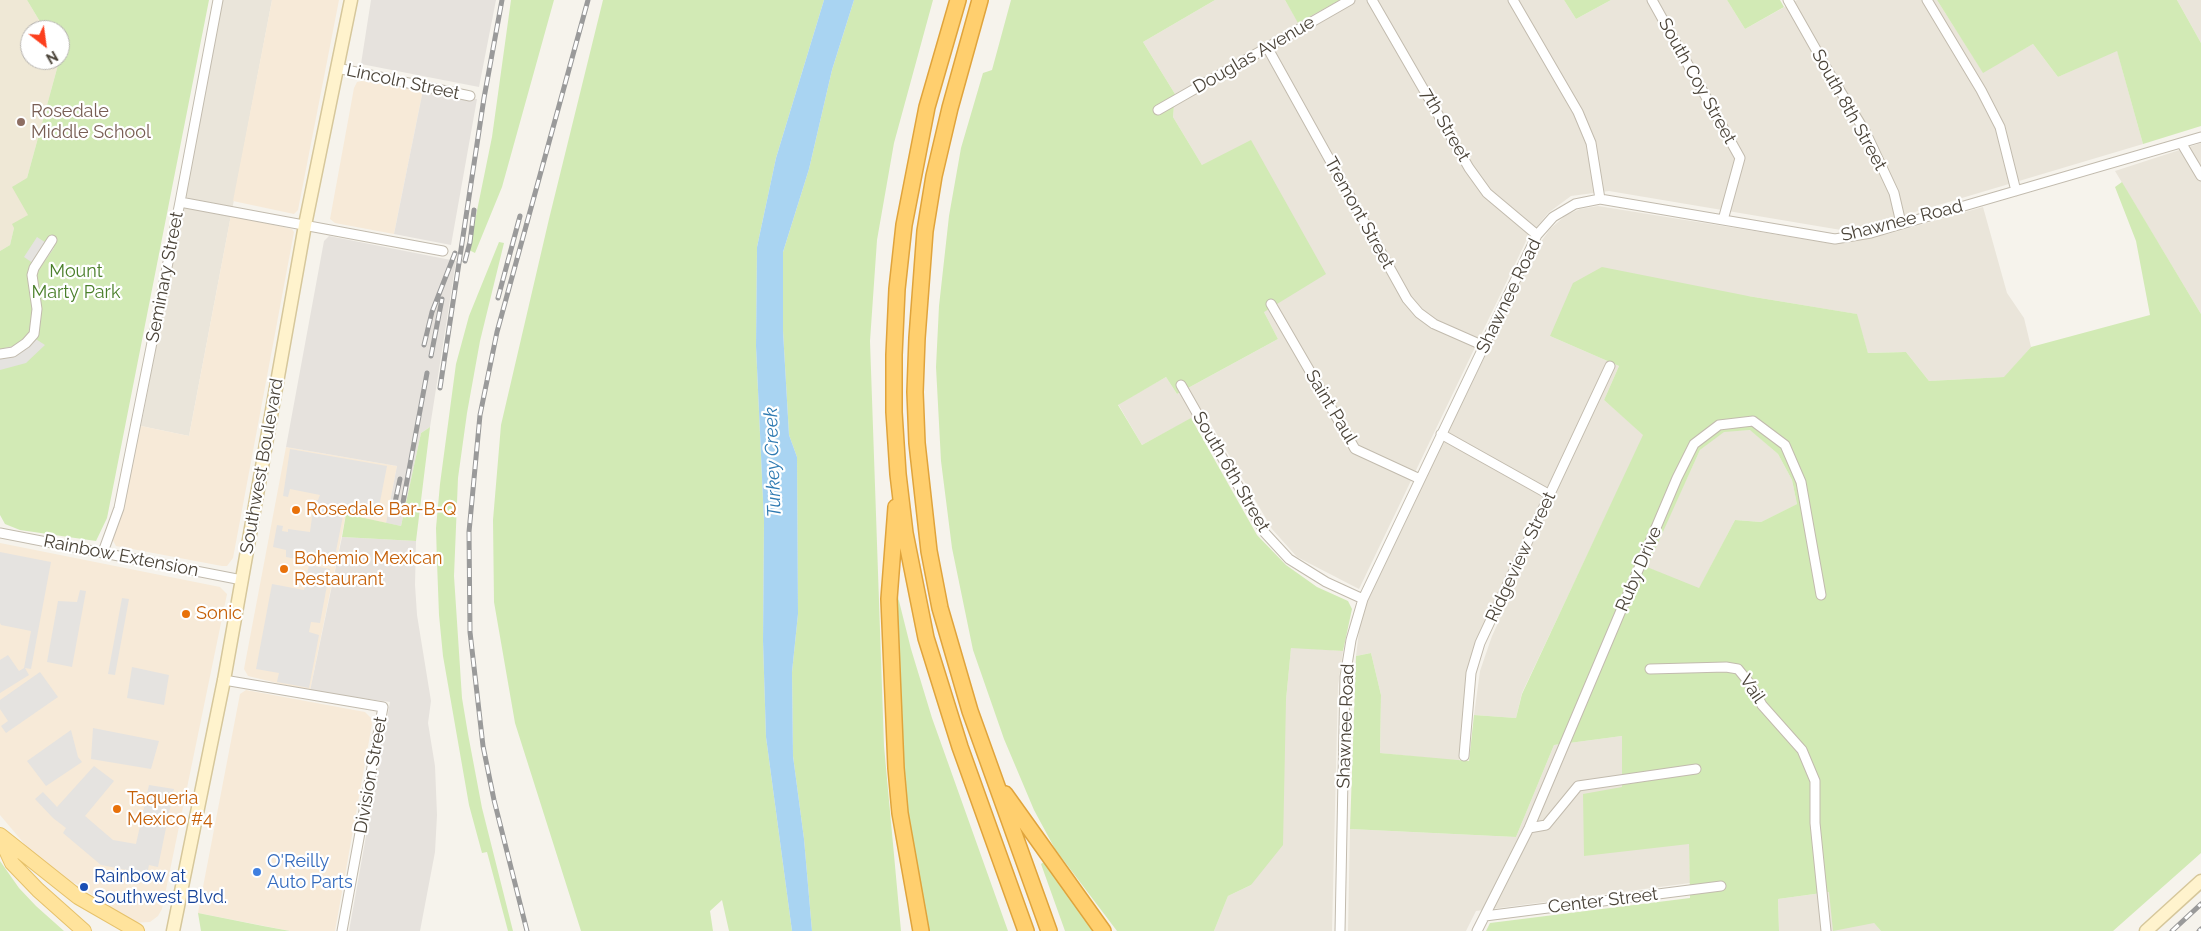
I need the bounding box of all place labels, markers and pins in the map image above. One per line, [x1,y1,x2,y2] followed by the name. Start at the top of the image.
[31,101,151,144] place label: Rosedale Middle School
[15,116,27,128] marker: Rosedale Middle School
[306,499,457,521] place label: Rosedale Bar-B-Q
[290,504,302,516] marker: Rosedale Bar-B-Q
[294,548,443,590] place label: Bohemio Mexican Restaurant
[278,563,290,575] marker: Bohemio Mexican Restaurant
[196,603,242,625] place label: Sonic
[180,608,192,620] marker: Sonic
[127,788,213,831] place label: Taqueria Mexico #4
[111,803,123,815] marker: Taqueria Mexico #4
[267,851,353,894] place label: O'Reilly Auto Parts
[94,866,227,909] place label: Rainbow at Southwest Blvd.
[251,866,263,878] marker: O'Reilly Auto Parts
[78,881,90,893] marker: Rainbow at Southwest Blvd.

